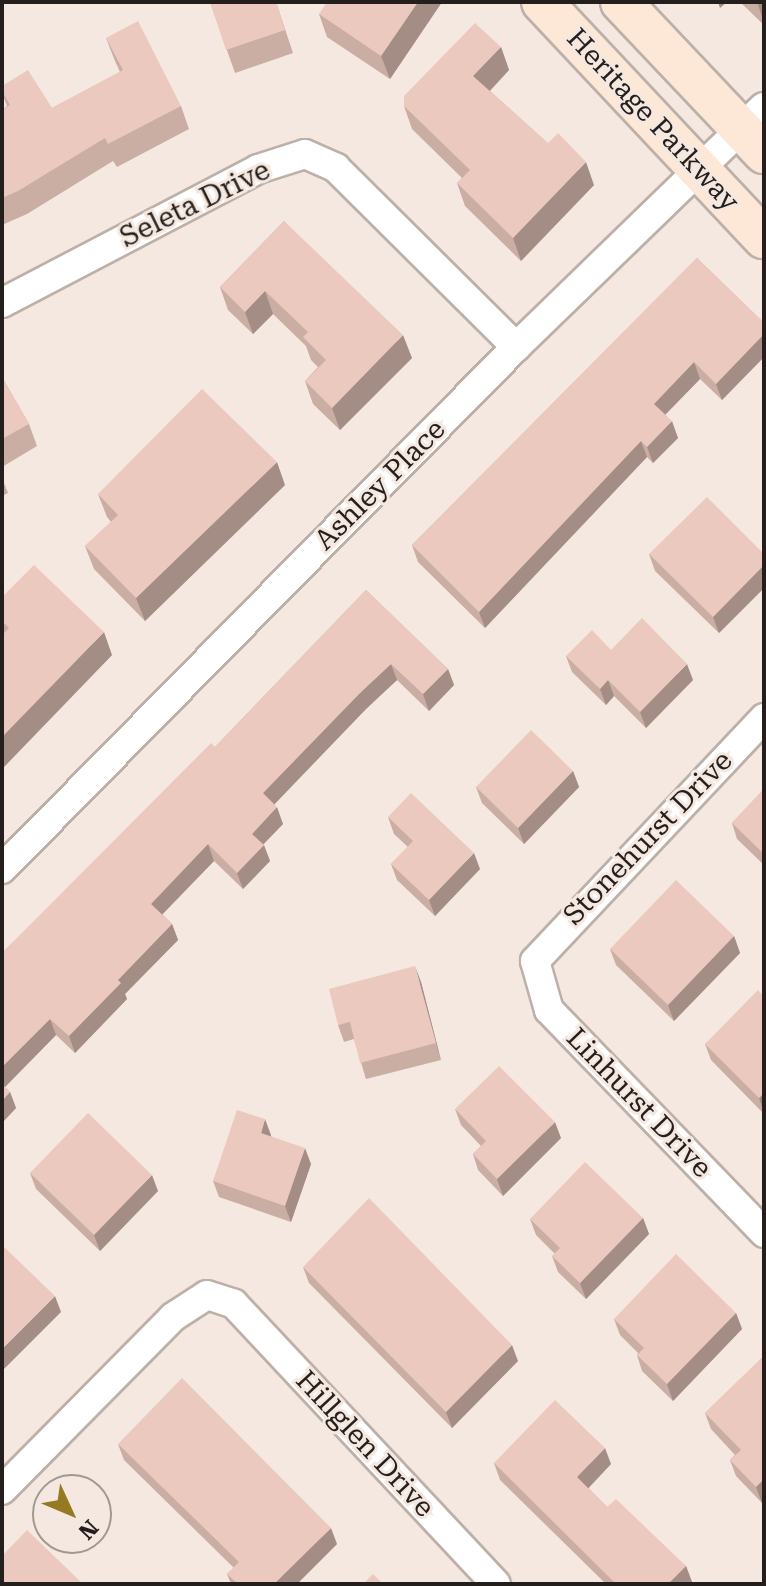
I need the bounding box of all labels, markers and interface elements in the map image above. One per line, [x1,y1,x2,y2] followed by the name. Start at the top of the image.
[560,22,746,218] street label: Heritage Parkway
[115,153,275,255] street label: Seleta Drive
[308,413,452,557] street label: Ashley Place
[557,744,739,932] street label: Stonehurst Drive
[559,1021,719,1185] street label: Linhurst Drive
[289,1364,441,1524] street label: Hillglen Drive
[32,1474,112,1554] north arrow
[73,1515,103,1544] text: N

